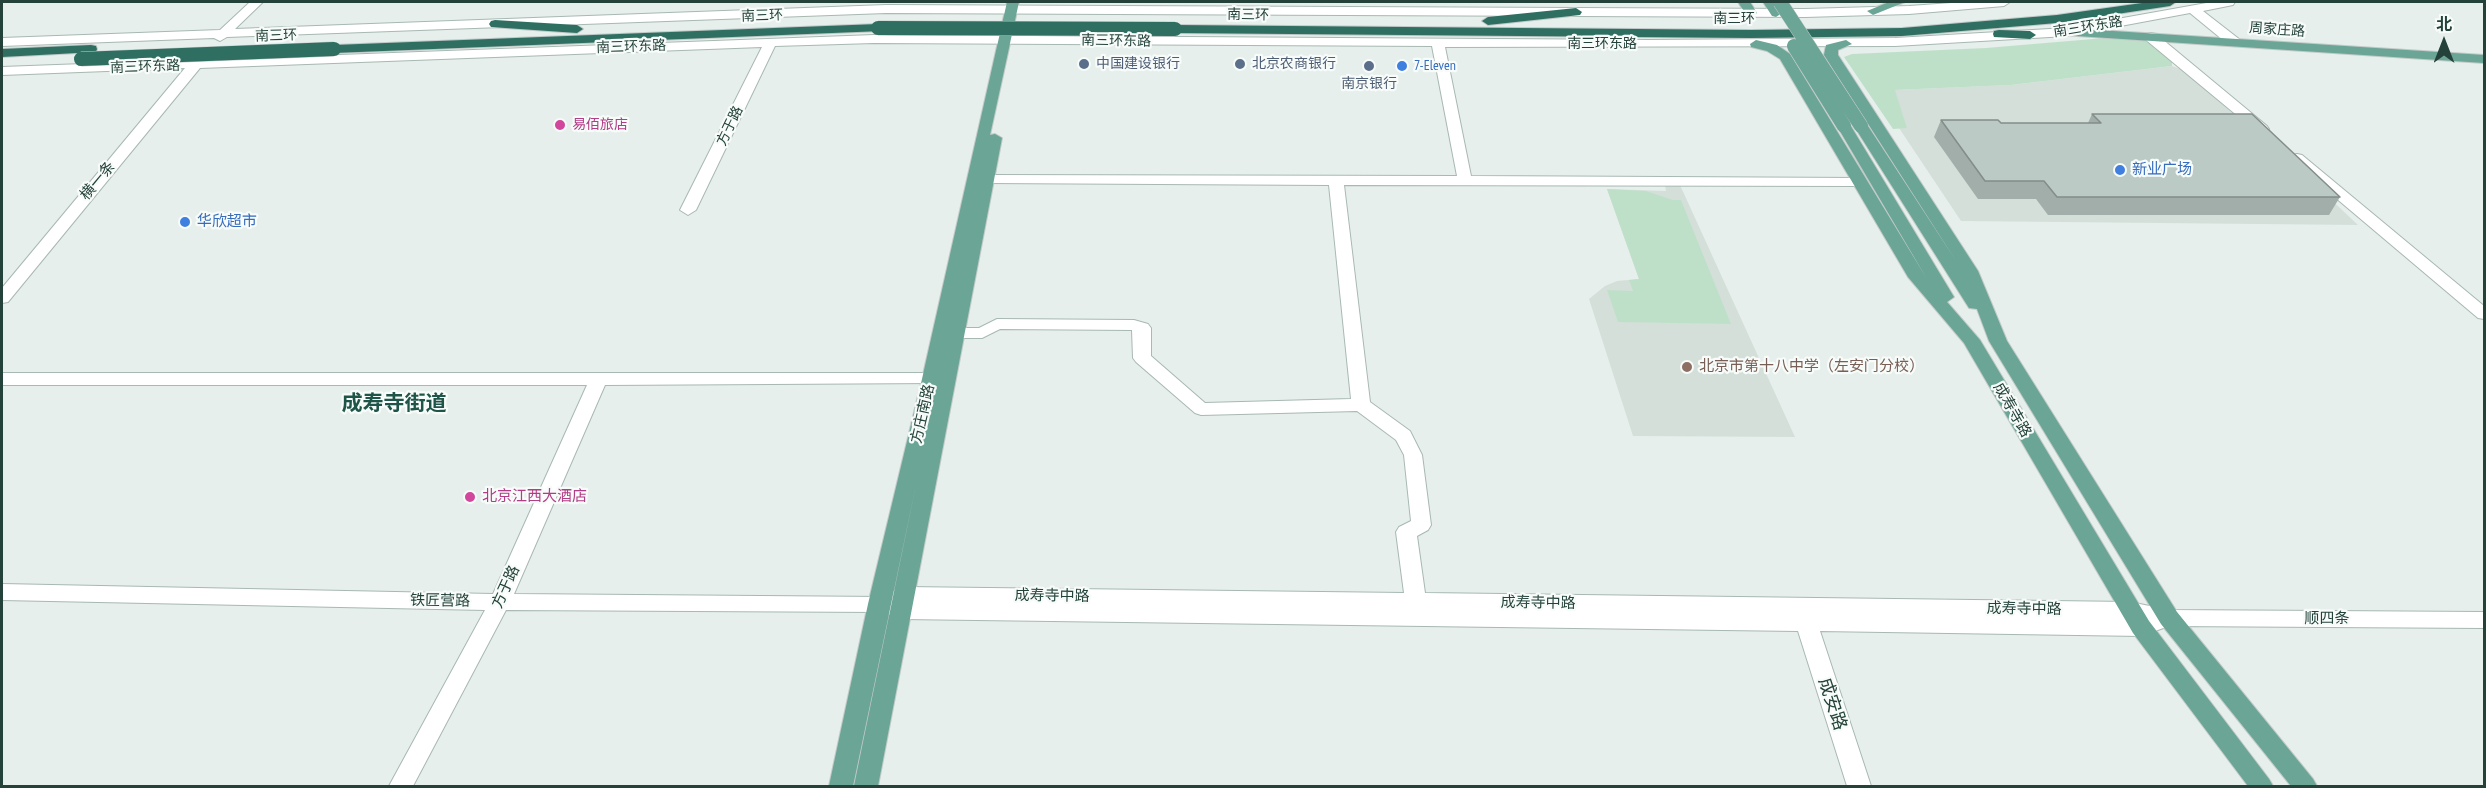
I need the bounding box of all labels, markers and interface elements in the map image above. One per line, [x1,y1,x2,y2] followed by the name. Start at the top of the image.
[1227,6,1269,24] street label: 南三环
[741,7,783,25] street label: 南三环
[1713,11,1755,27] street label: 南三环
[2414,12,2474,72] north arrow
[2052,13,2124,41] street label: 南三环东路
[2436,14,2452,34] text: 北
[2248,20,2306,40] street label: 周家庄路
[255,27,297,45] street label: 南三环
[1081,32,1151,50] street label: 南三环东路
[1567,36,1637,52] street label: 南三环东路
[596,37,666,57] street label: 南三环东路
[1096,56,1180,72] place label: 中国建设银行
[1252,56,1336,72] place label: 北京农商银行
[110,57,180,77] street label: 南三环东路
[1077,57,1091,71] marker: 中国建设银行
[1233,57,1247,71] marker: 北京农商银行
[1414,58,1456,74] place label: 7-Eleven
[1362,59,1376,73] marker: 南京银行
[1395,59,1409,73] marker: 7-Eleven
[1341,76,1397,92] place label: 南京银行
[713,103,747,149] street label: 方于路
[572,117,628,133] place label: 易佰旅店
[553,118,567,132] marker: 易佰旅店
[77,158,119,204] street label: 横一条
[2132,161,2192,179] place label: 新业广场
[2113,163,2127,177] marker: 新业广场
[197,213,257,231] place label: 华欣超市
[178,215,192,229] marker: 华欣超市
[1699,358,1924,376] place label: 北京市第十八中学（左安门分校）
[1680,360,1694,374] marker: 北京市第十八中学（左安门分校）
[1989,380,2035,440] street label: 成寿寺路
[907,383,939,445] street label: 方庄南路
[342,391,446,417] district label: 成寿寺街道
[482,488,587,506] place label: 北京江西大酒店
[463,490,477,504] marker: 北京江西大酒店
[488,563,524,611] street label: 方于路
[1014,586,1090,606] street label: 成寿寺中路
[410,591,470,611] street label: 铁匠营路
[1500,593,1576,613] street label: 成寿寺中路
[1986,599,2062,619] street label: 成寿寺中路
[2305,610,2349,628] street label: 顺四条
[1813,675,1851,733] street label: 成安路

